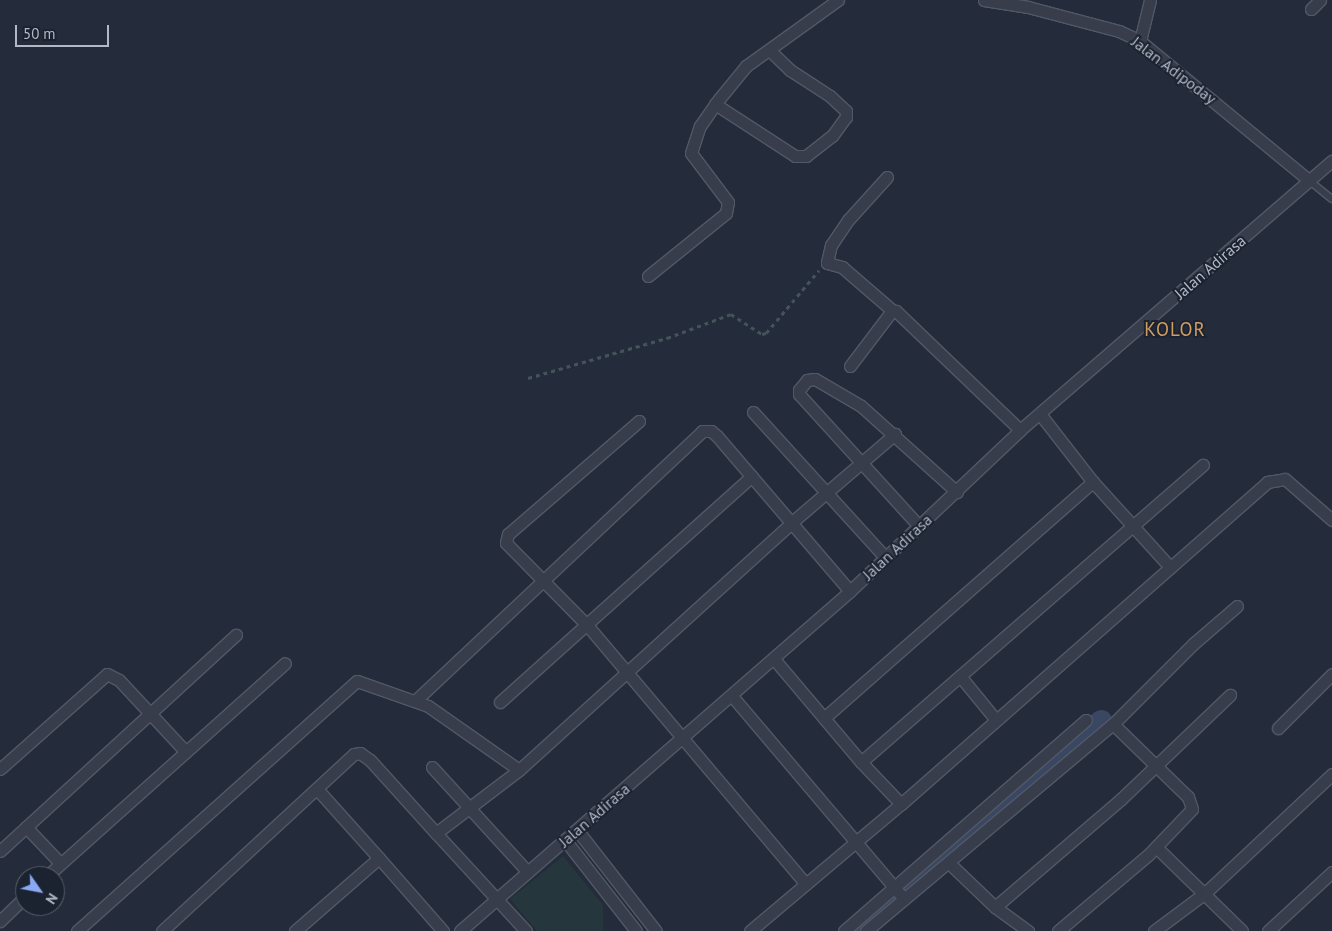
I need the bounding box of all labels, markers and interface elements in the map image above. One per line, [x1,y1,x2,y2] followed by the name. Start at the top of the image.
[18,15,111,47] scale bar
[23,24,56,43] text: 50 m
[1128,32,1220,108] street label: Jalan Adipoday
[1170,231,1250,303] street label: Jalan Adirasa
[1144,319,1206,341] district label: KOLOR
[858,510,936,584] street label: Jalan Adirasa
[554,779,634,851] street label: Jalan Adirasa
[15,866,65,916] north arrow
[42,890,62,907] text: N

